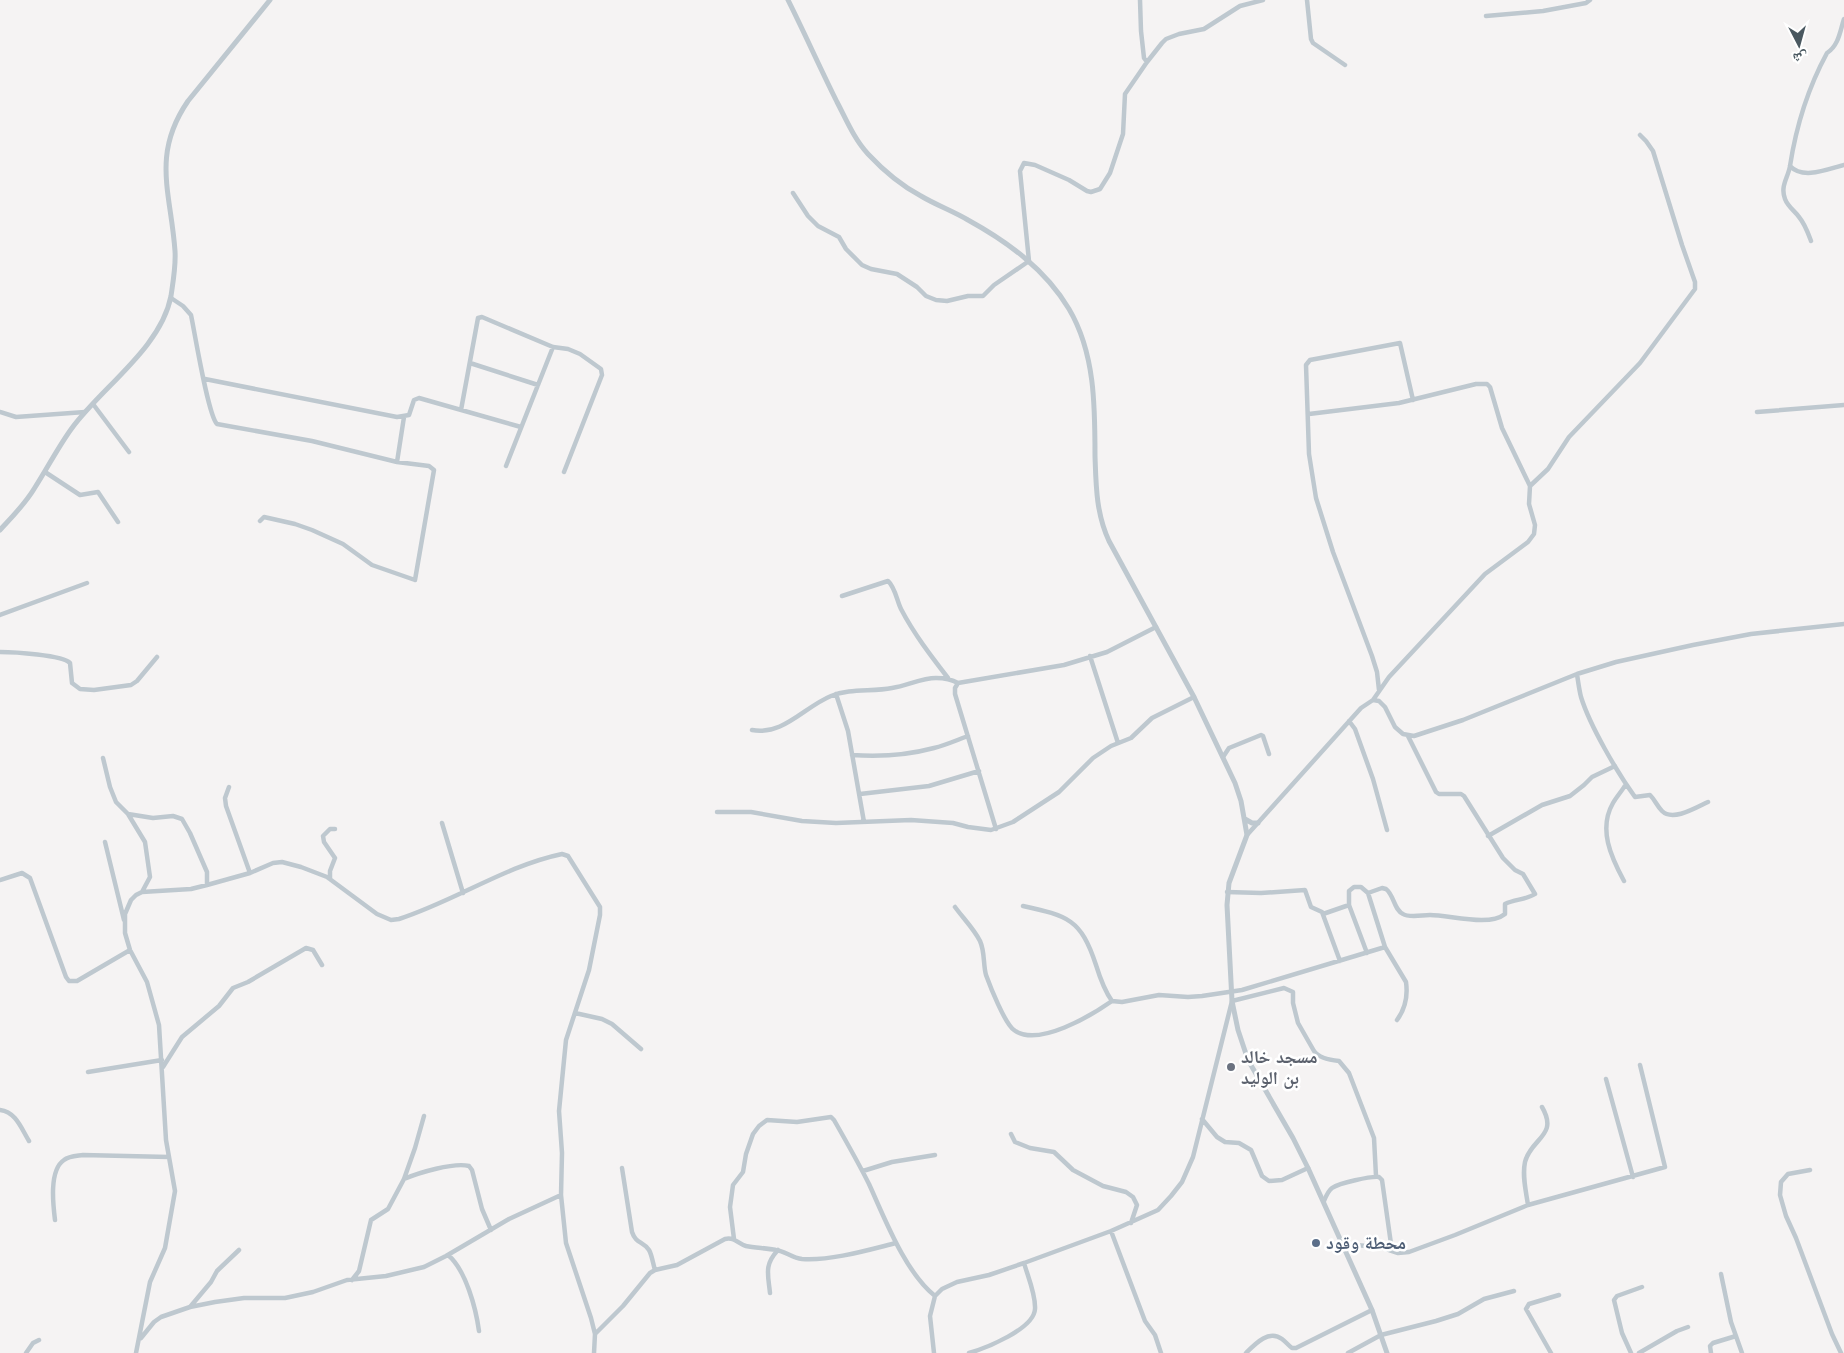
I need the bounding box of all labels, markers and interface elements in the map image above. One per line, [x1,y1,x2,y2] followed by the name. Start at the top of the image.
[1774,20,1824,70] north arrow
[1792,47,1809,69] text: ش
[1241,1044,1318,1091] place label: مسجد خالد بن الوليد
[1225,1061,1237,1073] marker: مسجد خالد بن الوليد
[1326,1230,1406,1256] place label: محطة وقود
[1310,1237,1322,1249] marker: محطة وقود

